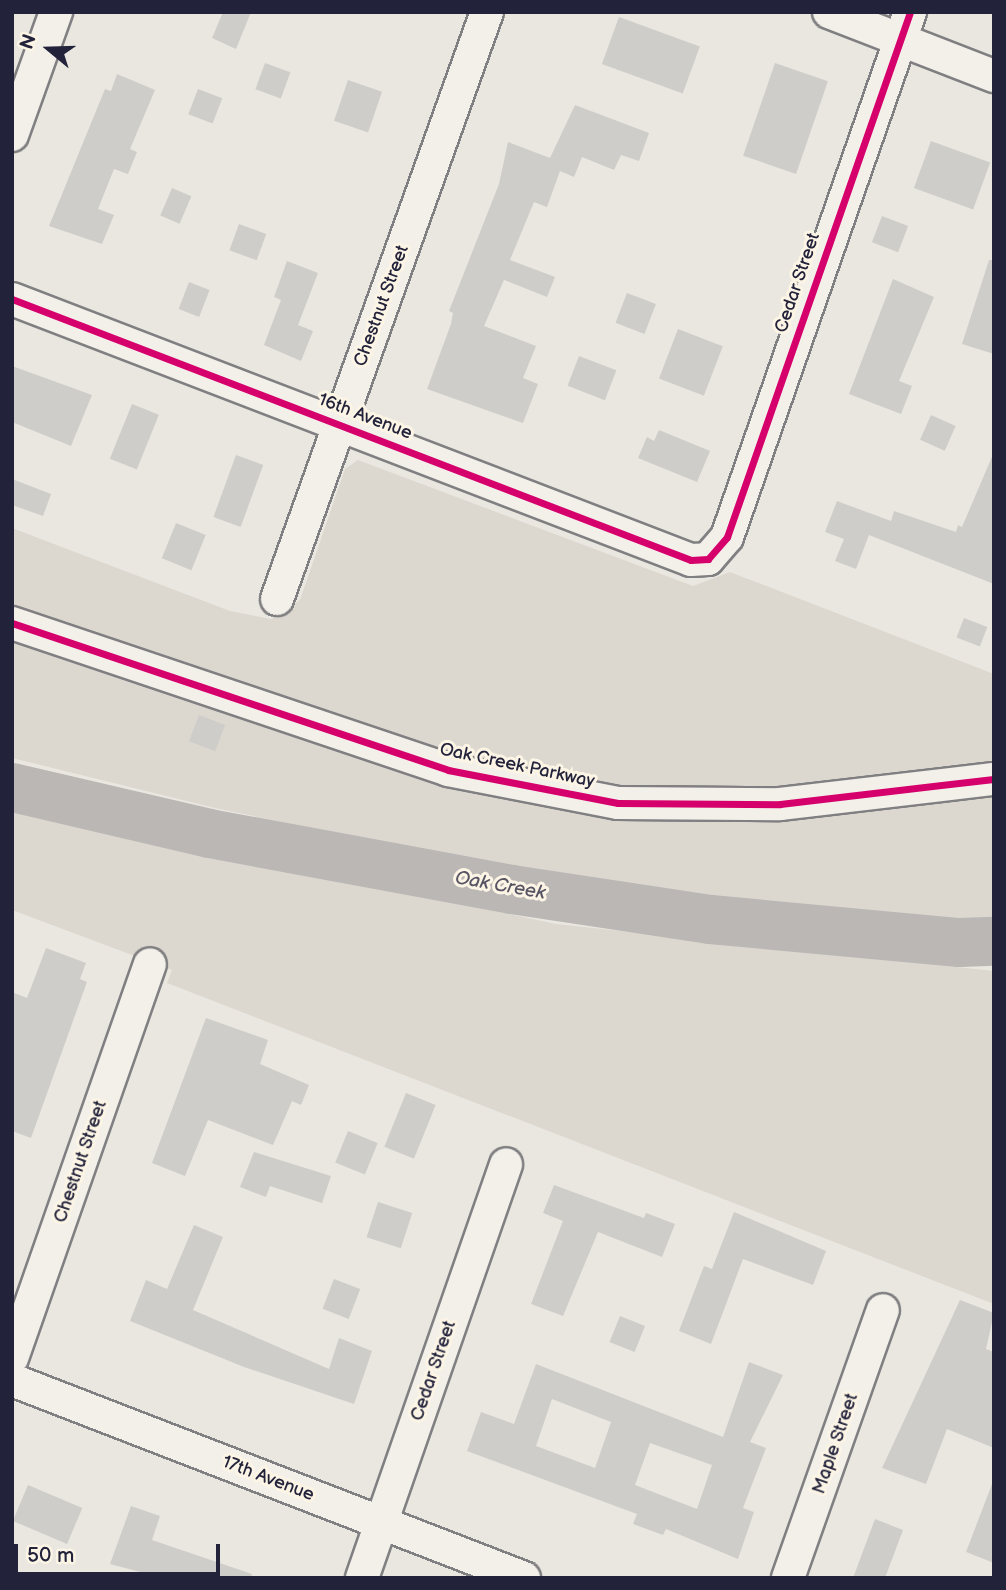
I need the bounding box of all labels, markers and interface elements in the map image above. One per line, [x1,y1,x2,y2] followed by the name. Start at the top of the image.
[14,14,84,84] north arrow
[15,32,42,52] text: N
[771,230,825,336] street label: Cedar Street
[350,242,414,370] street label: Chestnut Street
[315,389,415,445] street label: 16th Avenue
[438,739,596,793] street label: Oak Creek Parkway
[453,867,547,905] water label: Oak Creek
[50,1098,112,1226] street label: Chestnut Street
[407,1318,461,1424] street label: Cedar Street
[809,1391,863,1497] street label: Maple Street
[219,1452,317,1506] street label: 17th Avenue
[18,1530,224,1574] scale bar
[27,1543,74,1568] text: 50 m

